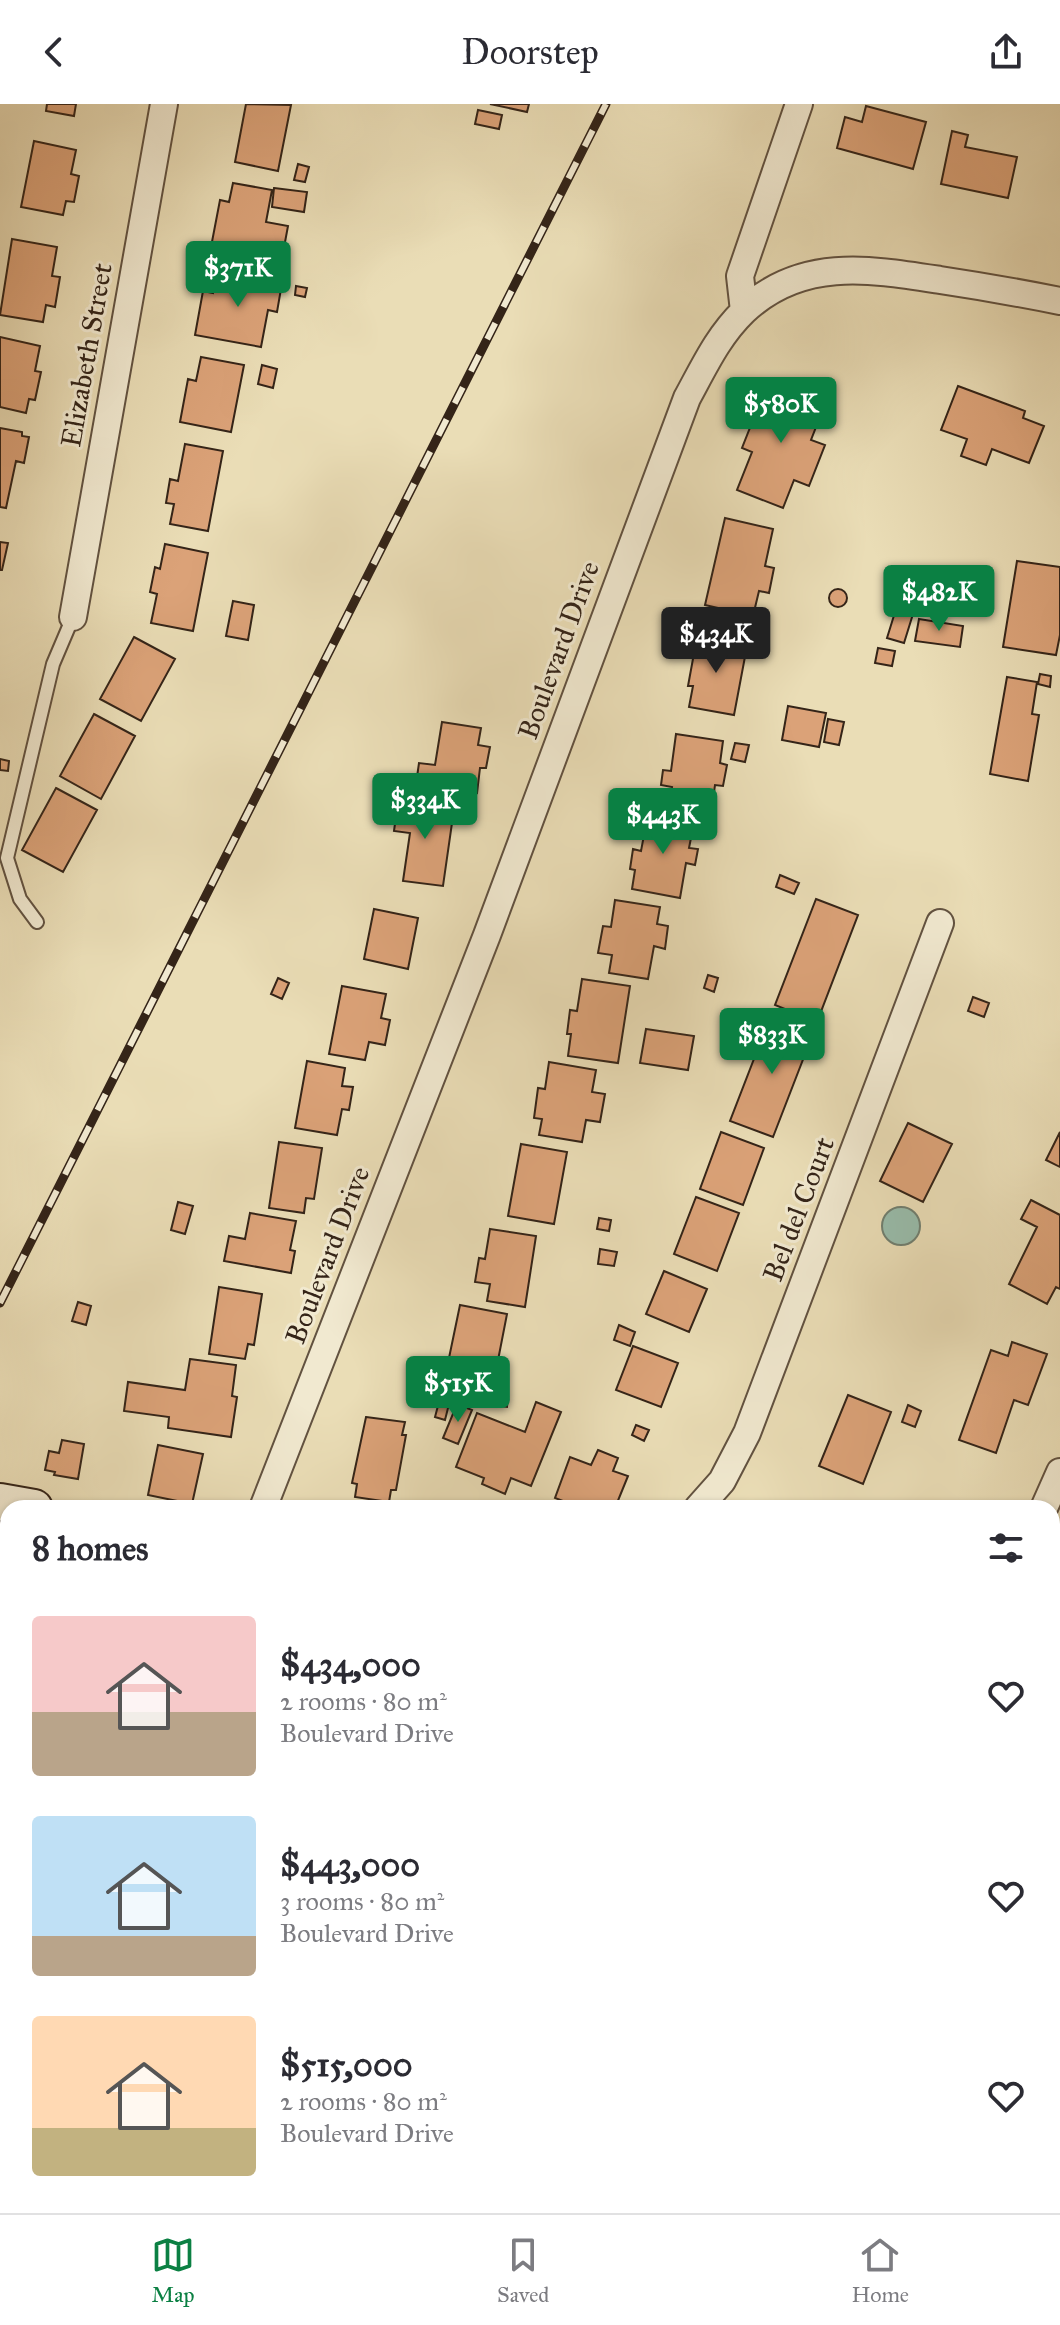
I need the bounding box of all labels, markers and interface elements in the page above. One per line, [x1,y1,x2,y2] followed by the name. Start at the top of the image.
[32,30,76,74] icon: back
[461,30,599,74] text: Doorstep
[984,30,1028,74] icon: share
[182,241,294,309] pin: $371K
[204,251,272,283] text: $371K
[53,260,120,450] street label: Elizabeth Street
[725,377,837,445] pin: $580K
[743,387,819,419] text: $580K
[510,556,607,744] street label: Boulevard Drive
[883,565,995,633] pin: $482K
[901,575,977,607] text: $482K
[660,607,772,675] pin: $434K
[679,617,753,649] text: $434K
[369,773,481,841] pin: $334K
[390,783,460,815] text: $334K
[607,788,719,856] pin: $443K
[626,798,700,830] text: $443K
[716,1008,828,1076] pin: $833K
[738,1018,806,1050] text: $833K
[755,1132,842,1286] street label: Bel del Court
[278,1162,377,1349] street label: Boulevard Drive
[402,1356,514,1424] pin: $515K
[424,1366,492,1398] text: $515K
[984,1526,1028,1570] icon: filters
[32,1528,148,1569] text: 8 homes
[280,1644,421,1685] text: $434,000
[96,1648,192,1744] icon: home
[984,1674,1028,1718] icon: heart
[280,1685,447,1717] text: 2 rooms · 80 m²
[280,1717,454,1749] text: Boulevard Drive
[280,1844,420,1885] text: $443,000
[96,1848,192,1944] icon: home
[984,1874,1028,1918] icon: heart
[280,1885,444,1917] text: 3 rooms · 80 m²
[280,1917,454,1949] text: Boulevard Drive
[280,2044,412,2085] text: $515,000
[96,2048,192,2144] icon: home
[984,2074,1028,2118] icon: heart
[280,2085,447,2117] text: 2 rooms · 80 m²
[280,2117,454,2149] text: Boulevard Drive
[151,2233,195,2308] tab: Map
[497,2233,549,2308] tab: Saved
[851,2233,909,2308] tab: Home

